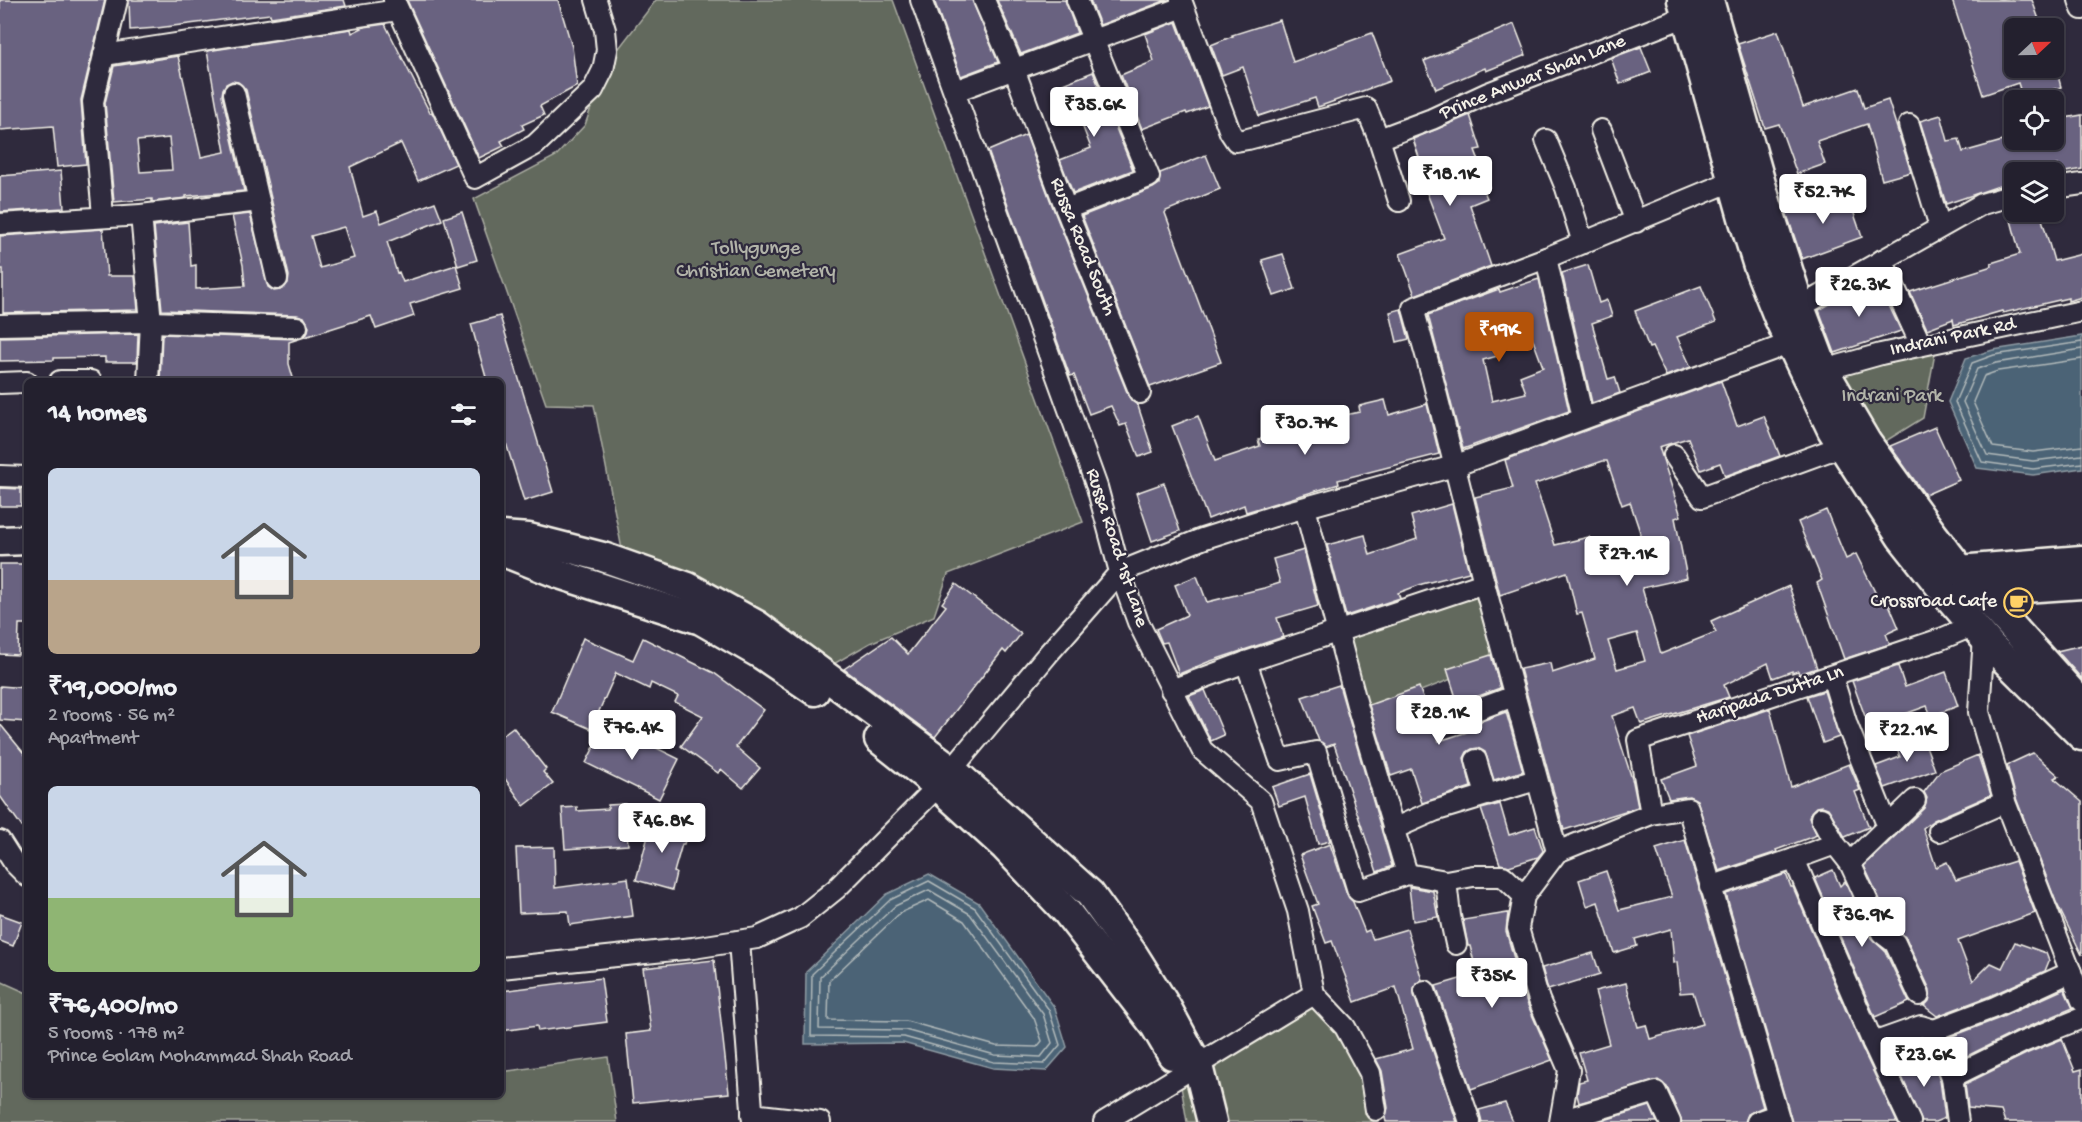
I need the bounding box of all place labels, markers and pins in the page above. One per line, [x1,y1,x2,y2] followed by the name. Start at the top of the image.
[1045,87,1143,138] pin: ₹35.6K
[1401,156,1499,207] pin: ₹18.1K
[1774,174,1872,225] pin: ₹52.7K
[1810,267,1908,318] pin: ₹26.3K
[1463,312,1535,363] pin: ₹19K
[1256,405,1354,456] pin: ₹30.7K
[1578,536,1676,587] pin: ₹27.1K
[2002,586,2034,618] cafe icon: Crossroad Cafe
[1871,591,1998,614] place label: Crossroad Cafe
[1390,695,1488,746] pin: ₹28.1K
[583,710,681,761] pin: ₹76.4K
[1858,712,1956,763] pin: ₹22.1K
[613,803,711,854] pin: ₹46.8K
[1813,897,1911,948] pin: ₹36.9K
[1456,958,1528,1009] pin: ₹35K
[1875,1037,1973,1088] pin: ₹23.6K

